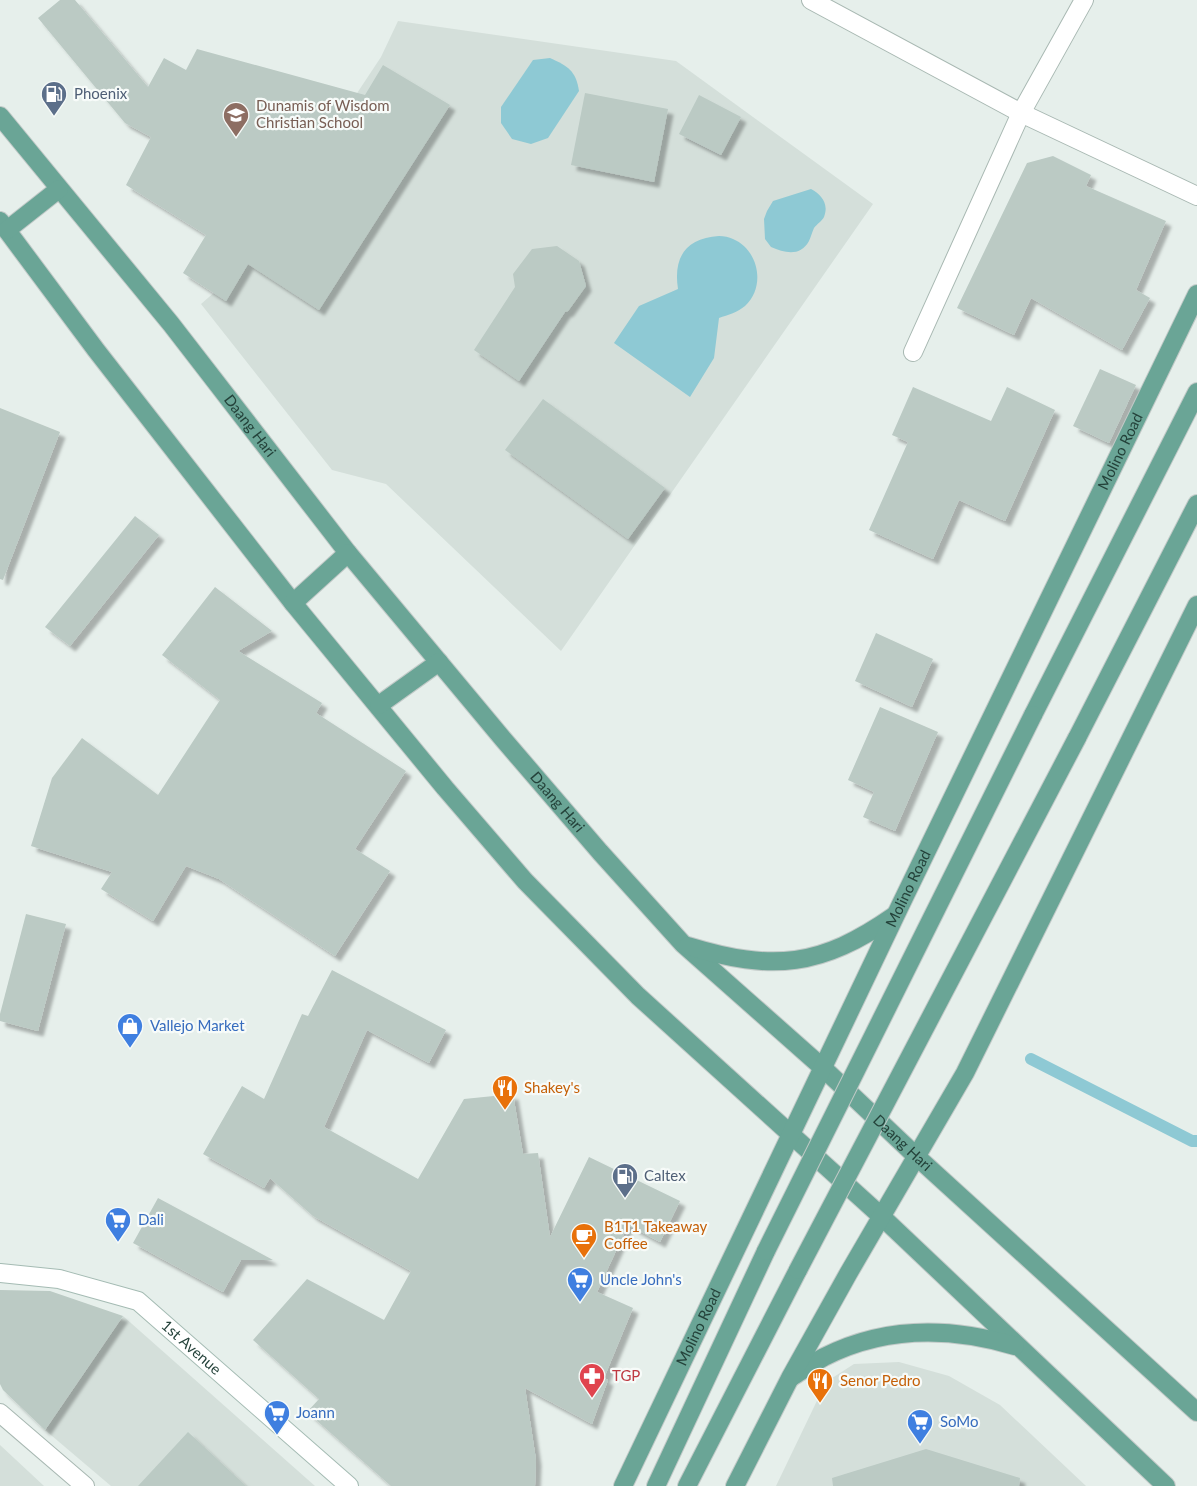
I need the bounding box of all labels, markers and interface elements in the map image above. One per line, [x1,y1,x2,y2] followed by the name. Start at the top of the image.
[39,79,69,117] fuel station icon: Phoenix
[74,84,128,102] place label: Phoenix
[256,96,390,131] place label: Dunamis of Wisdom Christian School
[221,100,251,138] school or university icon: Dunamis of Wisdom Christian School
[221,390,280,460] street label: Daang Hari
[1093,410,1146,492] street label: Molino Road
[527,768,589,835] street label: Daang Hari
[881,847,934,930] street label: Molino Road
[115,1011,145,1049] shop icon: Vallejo Market
[150,1016,245,1034] place label: Vallejo Market
[490,1073,520,1111] restaurant icon: Shakey's
[524,1078,580,1096] place label: Shakey's
[870,1110,936,1174] street label: Daang Hari
[610,1161,640,1199] fuel station icon: Caltex
[644,1166,686,1184] place label: Caltex
[103,1205,133,1243] supermarket icon: Dali
[138,1210,164,1228] place label: Dali
[604,1217,707,1252] place label: B1T1 Takeaway Coffee
[569,1221,599,1259] cafe icon: B1T1 Takeaway Coffee
[565,1265,595,1303] supermarket icon: Uncle John's
[600,1270,682,1288] place label: Uncle John's
[672,1285,724,1368] street label: Molino Road
[158,1316,225,1378] street label: 1st Avenue
[577,1361,607,1399] pharmacy icon: TGP
[612,1366,640,1384] place label: TGP
[805,1366,835,1404] restaurant icon: Senor Pedro
[840,1371,920,1389] place label: Senor Pedro
[262,1398,292,1436] supermarket icon: Joann
[296,1403,335,1421] place label: Joann
[905,1407,935,1445] supermarket icon: SoMo
[940,1412,979,1430] place label: SoMo

